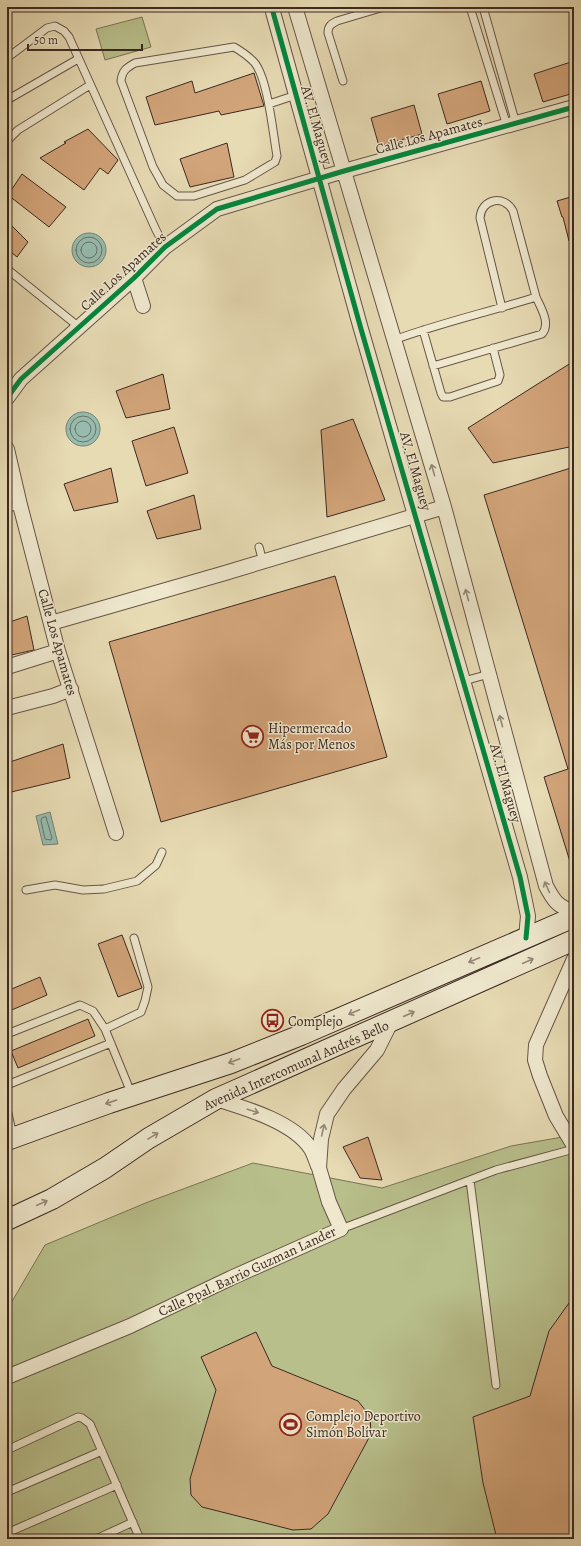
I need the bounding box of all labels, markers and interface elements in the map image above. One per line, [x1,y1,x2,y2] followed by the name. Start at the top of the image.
[28,26,142,52] scale bar
[34,32,58,48] text: 50 m
[296,82,337,168] street label: AV. El Maguey
[373,112,485,159] street label: Calle Los Apamates
[76,227,171,315] street label: Calle Los Apamates
[395,428,436,514] street label: AV. El Maguey
[429,464,436,477] one-way arrow
[33,587,82,698] street label: Calle Los Apamates
[463,589,471,602] one-way arrow
[497,715,504,728] one-way arrow
[268,719,355,754] place label: Hipermercado Más por Menos
[239,723,265,749] supermarket icon: Hipermercado Más por Menos
[485,740,526,826] street label: AV. El Maguey
[542,881,550,893] one-way arrow
[468,957,480,965] one-way arrow
[522,957,534,964] one-way arrow
[259,1008,285,1034] bus stop icon: Complejo
[349,1008,361,1016] one-way arrow
[403,1009,415,1017] one-way arrow
[288,1012,343,1031] place label: Complejo
[200,1016,392,1115] street label: Avenida Intercomunal Andrés Bello
[228,1058,241,1065] one-way arrow
[105,1099,117,1107] one-way arrow
[247,1108,260,1115] one-way arrow
[320,1124,328,1137] one-way arrow
[147,1131,159,1139] one-way arrow
[36,1199,48,1206] one-way arrow
[155,1221,340,1321] street label: Calle Ppal. Barrio Guzman Lander
[306,1407,421,1442] place label: Complejo Deportivo Simón Bolívar
[277,1411,303,1437] sports icon: Complejo Deportivo Simón Bolívar

